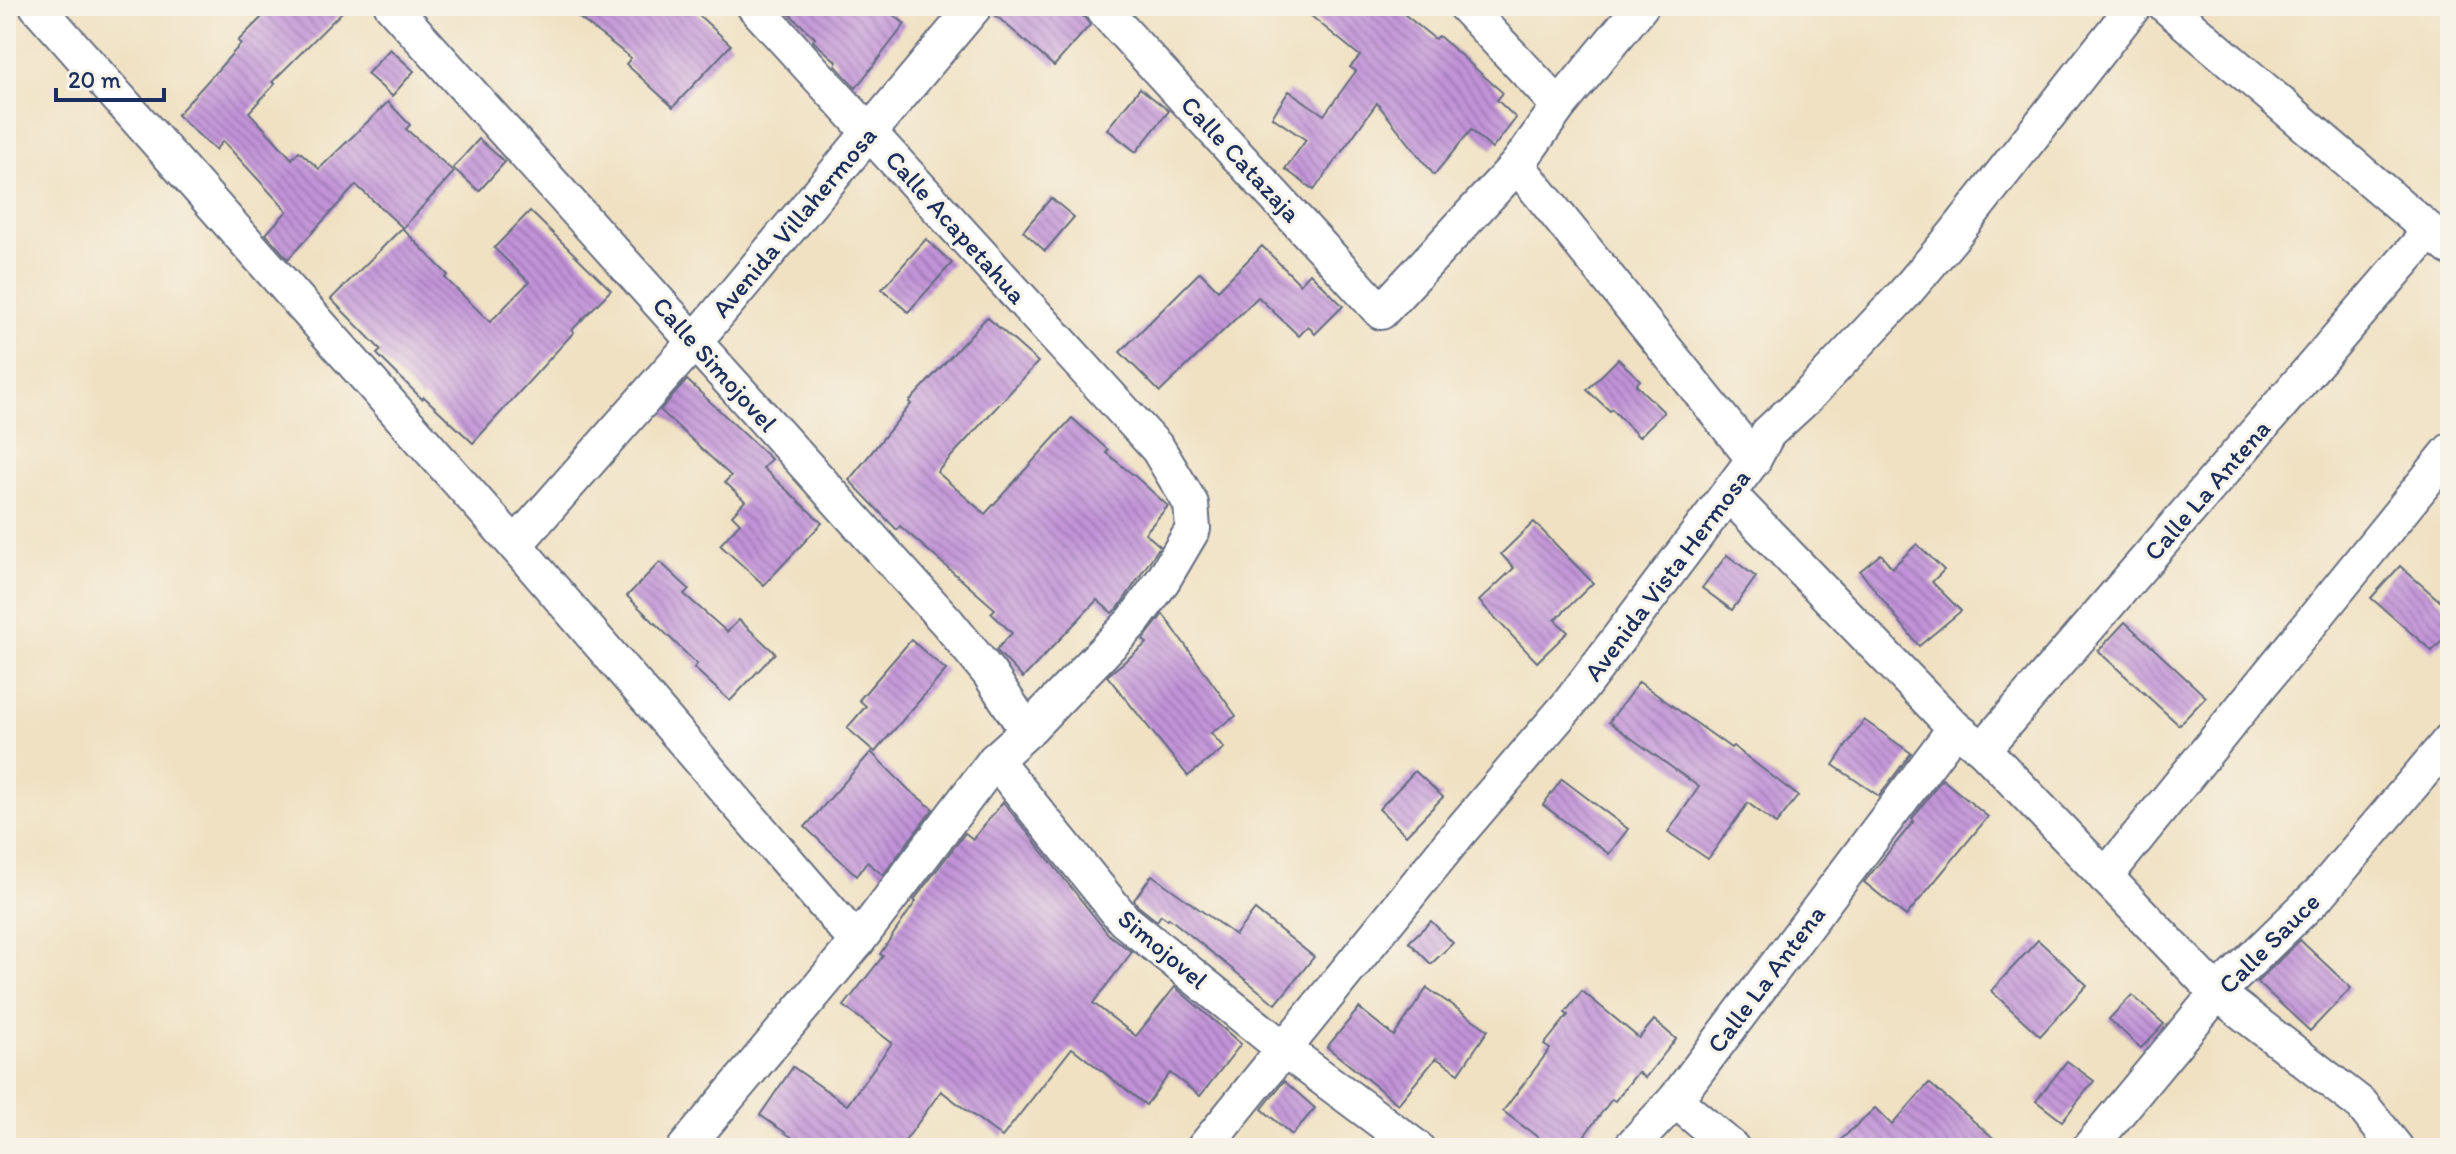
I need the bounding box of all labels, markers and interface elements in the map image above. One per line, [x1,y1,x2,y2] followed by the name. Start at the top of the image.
[56,52,164,102] scale bar
[68,65,121,94] text: 20 m
[1174,89,1308,229] street label: Calle Catazaja
[705,120,883,324] street label: Avenida Villahermosa
[879,143,1034,311] street label: Calle Acapetahua
[646,290,784,438] street label: Calle Simojovel
[2137,413,2277,567] street label: Calle La Antena
[1577,463,1757,687] street label: Avenida Vista Hermosa
[2212,886,2326,1000] street label: Calle Sauce
[1700,899,1832,1059] street label: Calle La Antena
[1111,902,1215,996] street label: Simojovel

